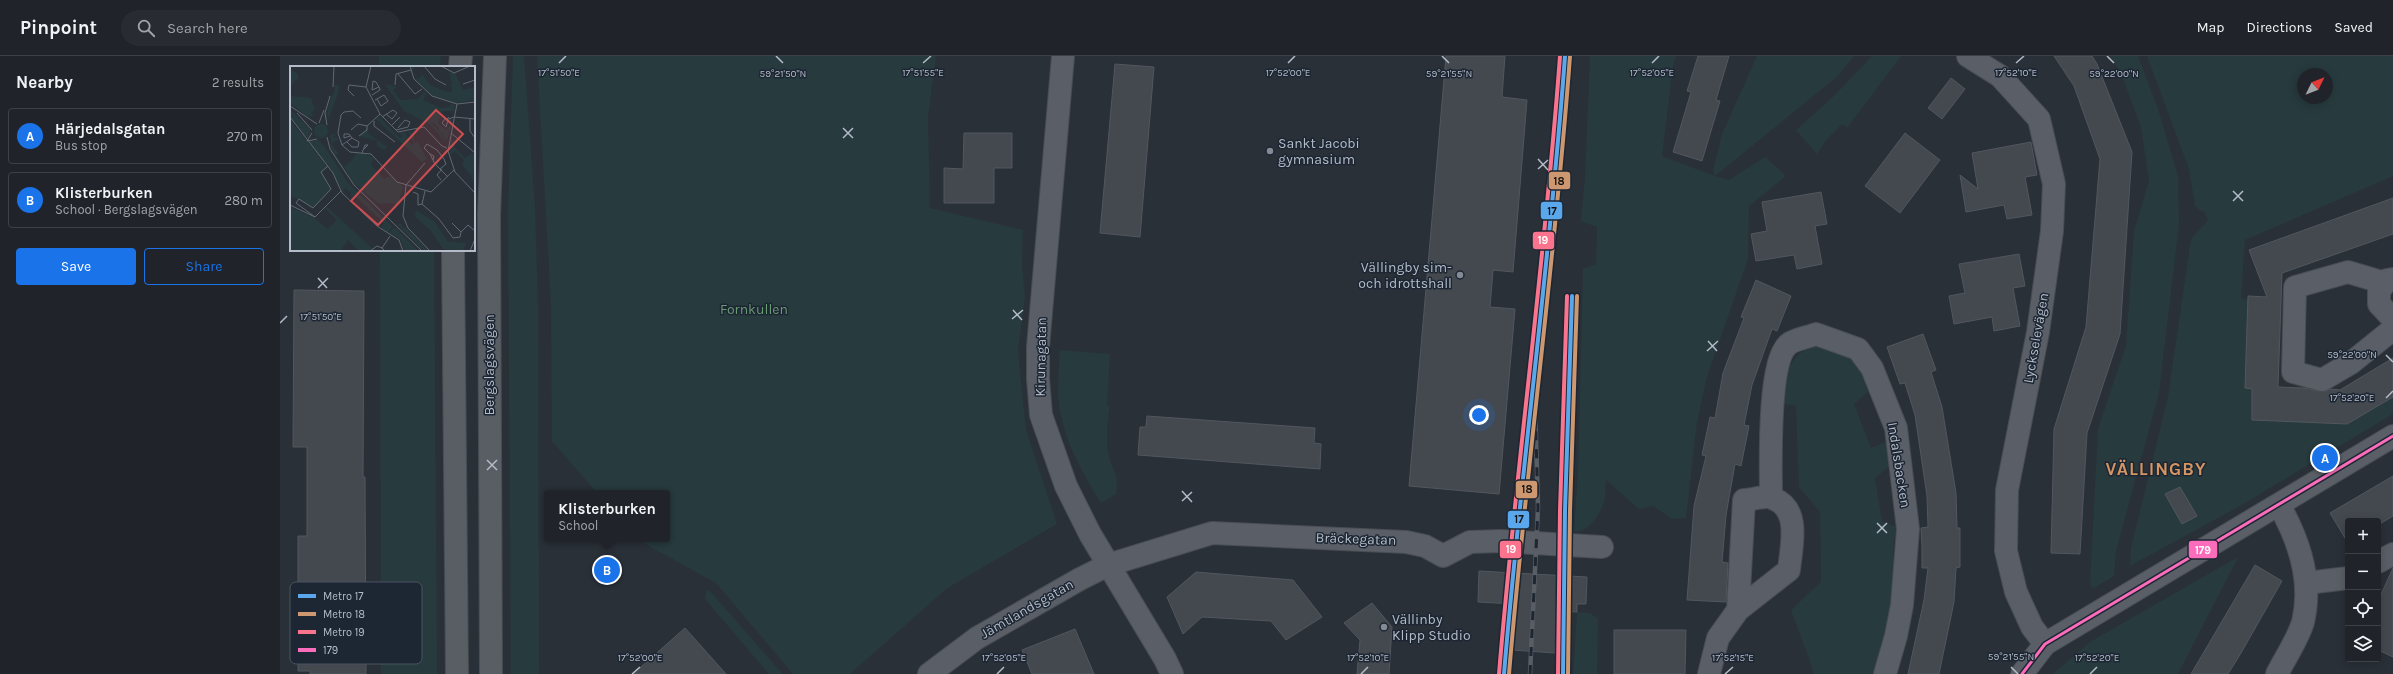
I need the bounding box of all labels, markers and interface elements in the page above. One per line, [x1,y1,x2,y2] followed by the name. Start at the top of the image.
[121,10,401,46] search box
[20,17,97,39] text: Pinpoint
[135,17,157,39] icon: search
[167,19,248,37] text: Search here
[2197,19,2225,36] text: Map
[2247,19,2312,36] text: Directions
[2334,19,2373,36] text: Saved
[290,66,475,251] inset map
[538,67,580,79] text: 17°51'50"E
[902,67,944,79] text: 17°51'55"E
[1266,67,1310,79] text: 17°52'00"E
[1630,67,1674,79] text: 17°52'05"E
[1995,67,2037,79] text: 17°52'10"E
[760,68,806,80] text: 59°21'50"N
[1426,68,1472,80] text: 59°21'55"N
[2089,68,2139,80] text: 59°22'00"N
[2297,68,2333,104] north arrow
[16,72,73,92] text: Nearby
[212,75,264,90] text: 2 results
[55,120,165,138] text: Härjedalsgatan
[26,129,34,144] text: A
[226,129,263,144] text: 270 m
[1278,135,1360,168] place label: Sankt Jacobi gymnasium
[55,138,107,153] text: Bus stop
[1265,146,1275,156] marker: Sankt Jacobi gymnasium
[1548,171,1571,190] line badge: 18
[1553,175,1565,188] text: 18
[55,184,153,202] text: Klisterburken
[26,193,34,208] text: B
[225,193,263,208] text: 280 m
[1540,201,1563,220] line badge: 17
[55,202,198,217] text: School · Bergslagsvägen
[1547,205,1557,218] text: 17
[1532,231,1555,250] line badge: 19
[1538,234,1549,247] text: 19
[16,248,136,285] button: Save
[144,248,264,285] button: Share
[1358,259,1452,292] place label: Vällingby sim- och idrottshall
[1455,270,1465,280] marker: Vällingby sim- och idrottshall
[2020,291,2052,385] street label: Lyckselevägen
[720,301,788,318] park label: Fornkullen
[300,311,342,323] text: 17°51'50"E
[481,314,498,416] street label: Bergslagsvägen
[1032,317,1050,397] street label: Kirunagatan
[2327,349,2377,361] text: 59°22'00"N
[2330,392,2374,404] text: 17°52'20"E
[1469,405,1489,425] your location
[1884,421,1914,509] street label: Indalsbacken
[2312,443,2338,473] pin: A
[2106,458,2206,480] district label: VÄLLINGBY
[1515,480,1538,499] line badge: 18
[1521,483,1533,496] text: 18
[544,490,670,542] popup
[558,500,656,518] text: Klisterburken
[1507,510,1530,529] line badge: 17
[1514,513,1524,526] text: 17
[558,518,598,533] text: School
[2345,518,2381,662] map controls
[2345,518,2381,554] button: +
[1315,529,1397,549] street label: Bräckegatan
[1499,540,1522,559] line badge: 19
[2188,540,2218,559] line badge: 179
[1506,543,1517,556] text: 19
[2195,544,2211,557] text: 179
[2345,554,2381,590] button: −
[594,555,620,585] pin: B
[978,576,1076,642] street label: Jämtlandsgatan
[290,582,422,664] legend
[323,590,364,603] text: Metro 17
[2345,590,2381,626] button: locate
[323,608,365,621] text: Metro 18
[1392,611,1471,644] place label: Vällinby Klipp Studio
[1379,622,1389,632] marker: Vällinby Klipp Studio
[323,626,365,639] text: Metro 19
[2345,626,2381,662] button: layers
[323,644,338,657] text: 179
[1988,651,2034,663] text: 59°21'55"N
[618,652,662,664] text: 17°52'00"E
[982,652,1026,664] text: 17°52'05"E
[1347,652,1389,664] text: 17°52'10"E
[1712,652,1754,664] text: 17°52'15"E
[2075,652,2119,664] text: 17°52'20"E

